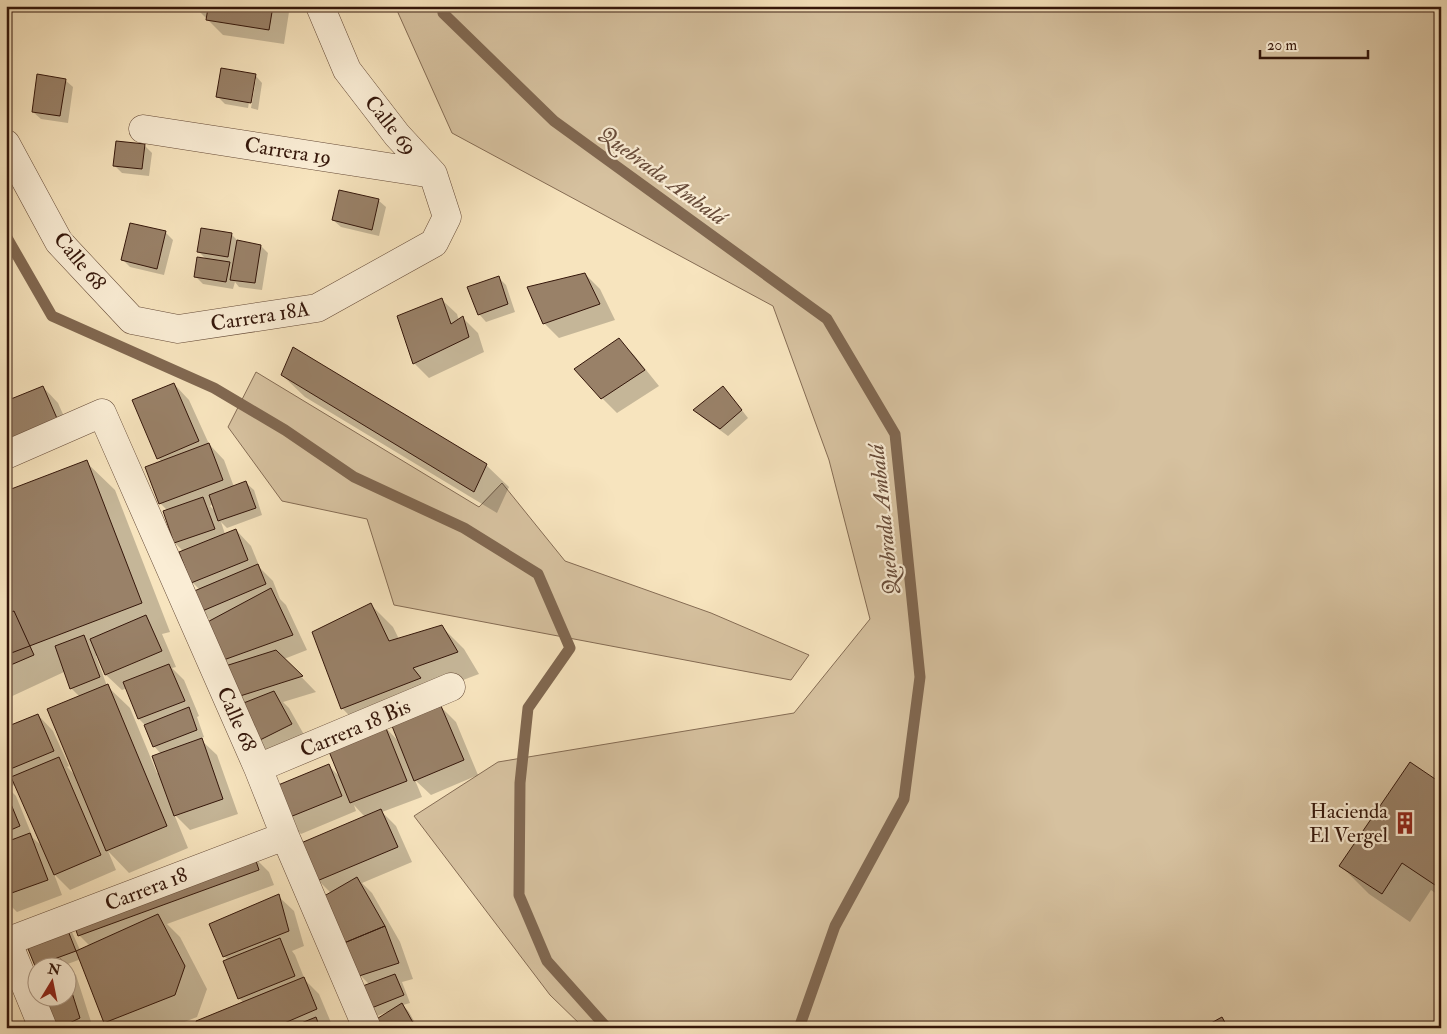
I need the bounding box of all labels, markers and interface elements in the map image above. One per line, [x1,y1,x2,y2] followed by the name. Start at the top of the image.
[1260,28,1367,60] scale bar
[1267,36,1297,55] text: 20 m
[358,90,423,161] street label: Calle 69
[593,120,733,233] water label: Quebrada Ambalá
[243,131,333,172] street label: Carrera 19
[47,227,112,296] street label: Calle 68
[209,295,312,338] street label: Carrera 18A
[862,441,906,597] water label: Quebrada Ambalá
[210,683,263,756] street label: Calle 68
[296,693,414,764] street label: Carrera 18 Bis
[1309,798,1389,849] place label: Hacienda El Vergel
[1392,810,1418,836] building icon: Hacienda El Vergel
[101,861,192,918] street label: Carrera 18
[28,956,78,1006] north arrow
[46,960,62,979] text: N

